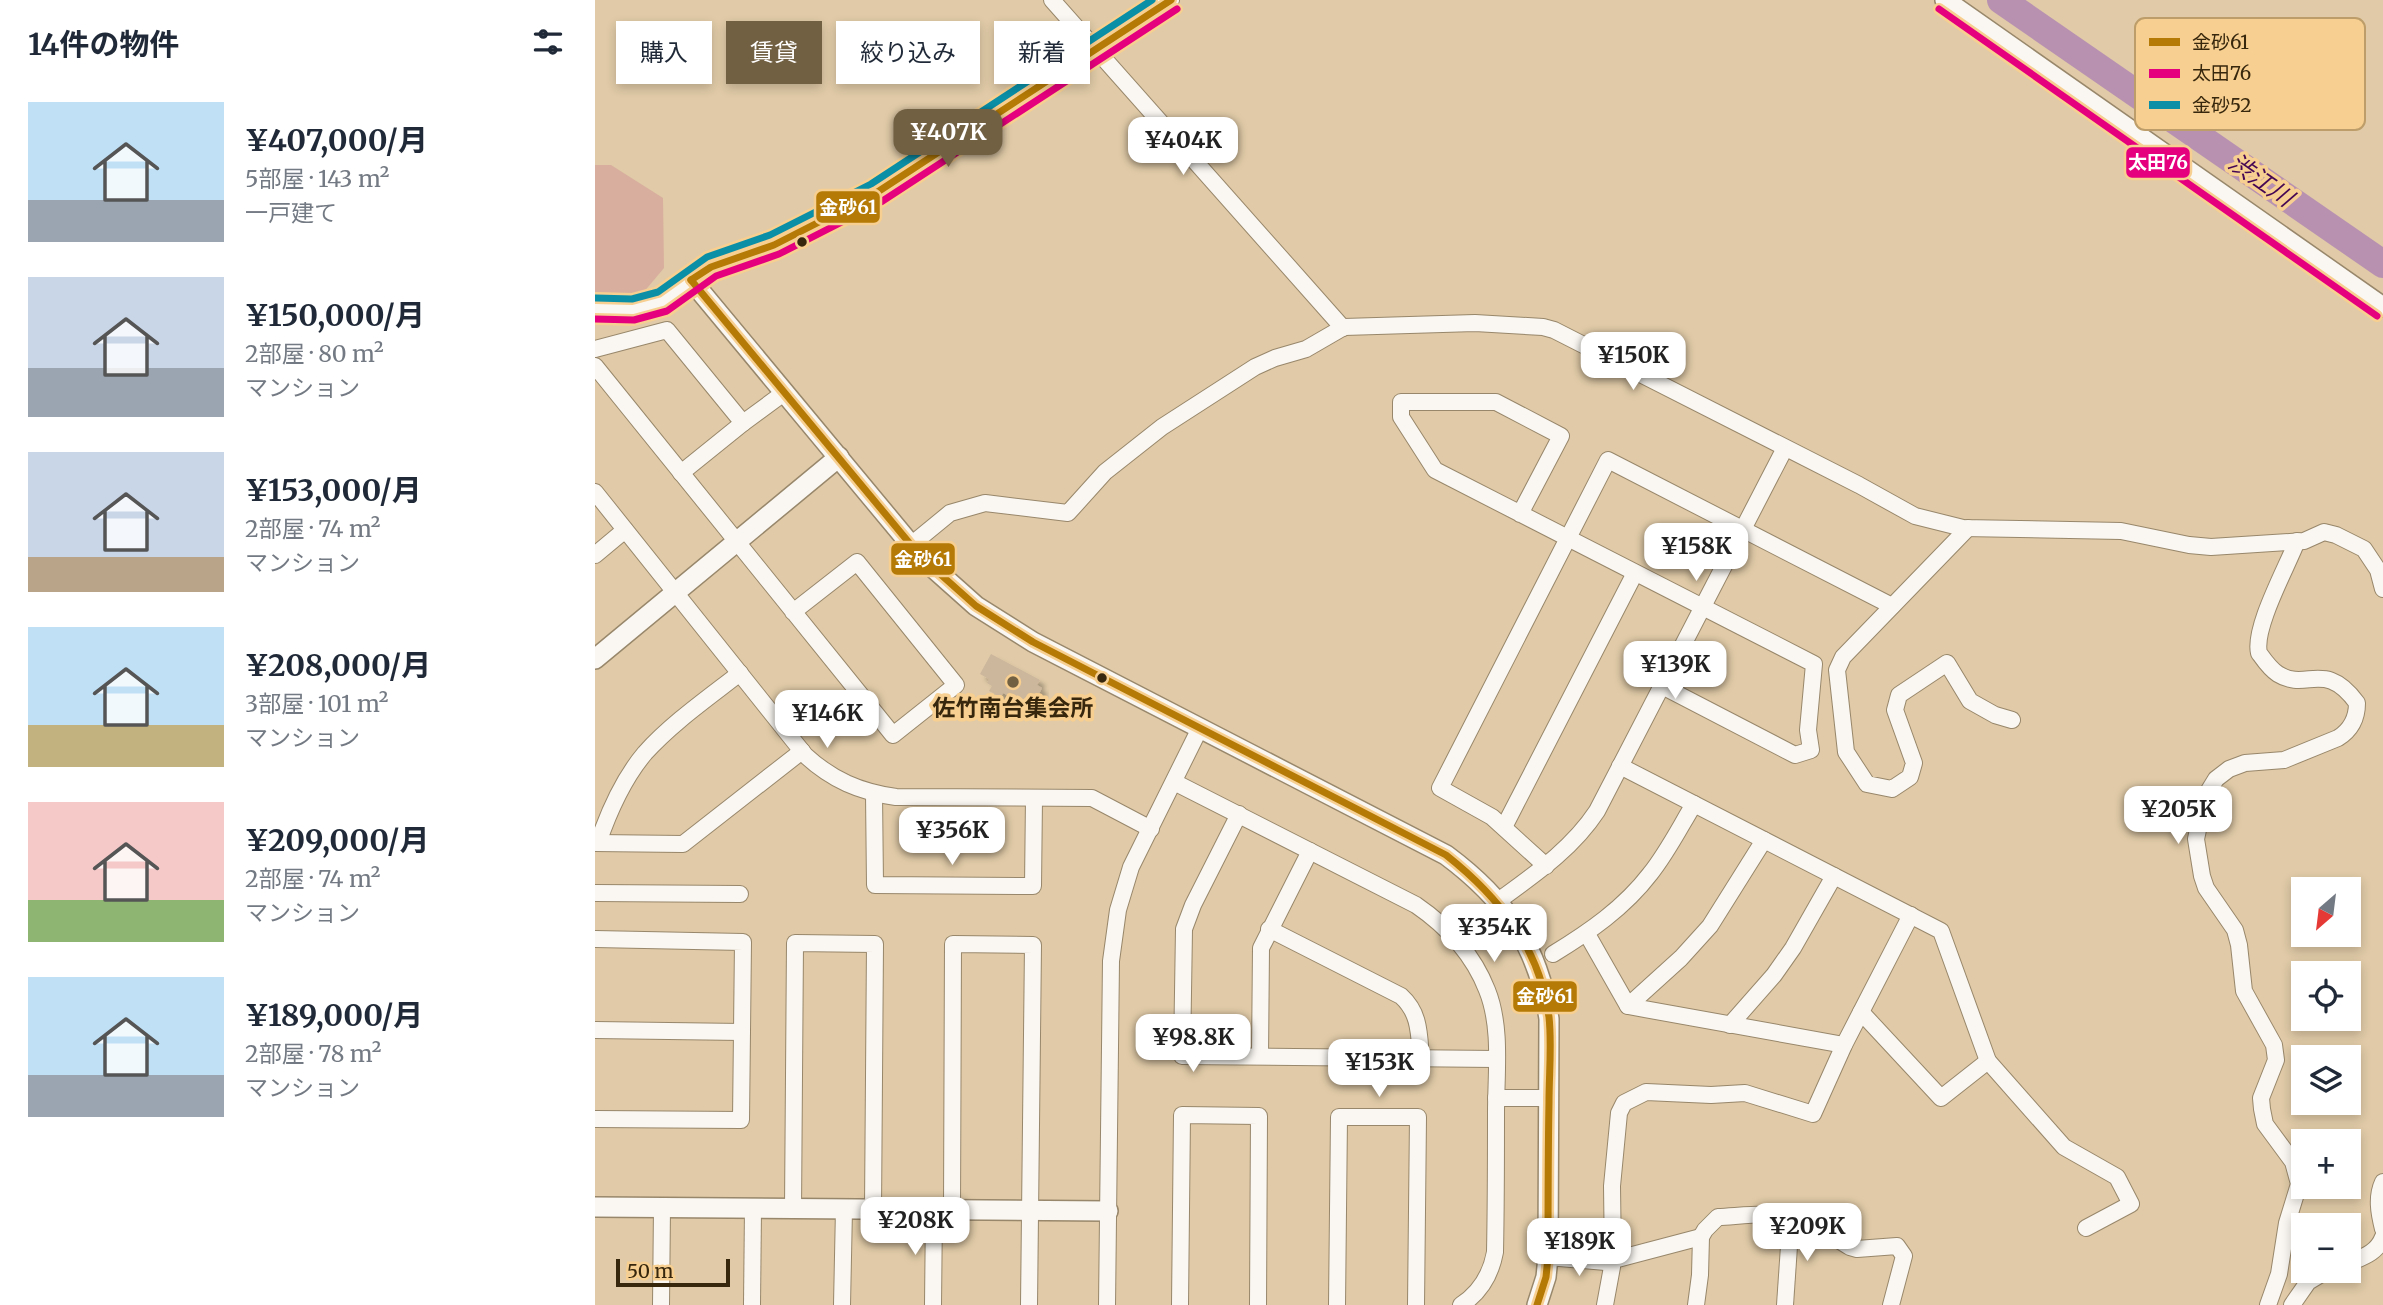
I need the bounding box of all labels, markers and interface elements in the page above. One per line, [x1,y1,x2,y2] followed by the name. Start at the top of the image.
[2135,18,2365,130] legend
[616,21,712,84] chip: 購入
[726,21,822,84] chip: 賃貸
[836,21,980,84] chip: 絞り込み
[994,21,1090,84] chip: 新着
[529,23,567,61] icon: filters
[28,25,179,63] text: 14件の物件
[2192,30,2249,54] text: 金砂61
[2192,61,2251,85] text: 太田76
[2192,93,2252,117] text: 金砂52
[899,110,997,169] pin: ¥407K
[909,117,987,146] text: ¥407K
[1134,118,1232,177] pin: ¥404K
[245,121,428,159] text: ¥407,000/月
[1144,125,1222,154] text: ¥404K
[84,130,168,214] icon: home
[2125,146,2191,179] line badge: 太田76
[2223,147,2302,215] water label: 渋江川
[2128,150,2188,174] text: 太田76
[245,164,389,193] text: 5部屋 · 143 m²
[815,190,881,224] line badge: 金砂61
[819,195,877,219] text: 金砂61
[245,198,337,227] text: 一戸建て
[795,235,809,249] unlabelled marker
[245,296,425,334] text: ¥150,000/月
[84,305,168,389] icon: home
[1584,332,1682,392] pin: ¥150K
[245,339,384,368] text: 2部屋 · 80 m²
[1597,340,1669,369] text: ¥150K
[245,373,360,402] text: マンション
[245,471,422,509] text: ¥153,000/月
[84,480,168,564] icon: home
[245,514,381,543] text: 2部屋 · 74 m²
[1647,524,1745,583] pin: ¥158K
[1660,531,1732,560] text: ¥158K
[890,542,956,576] line badge: 金砂61
[894,547,952,571] text: 金砂61
[245,548,360,577] text: マンション
[1626,642,1724,701] pin: ¥139K
[245,646,431,684] text: ¥208,000/月
[1639,649,1711,678] text: ¥139K
[84,655,168,739] icon: home
[1095,671,1109,685] unlabelled marker
[1005,674,1021,690] marker: 佐竹南台集会所
[245,689,388,718] text: 3部屋 · 101 m²
[778,690,876,750] pin: ¥146K
[933,693,1094,722] place label: 佐竹南台集会所
[791,698,863,727] text: ¥146K
[245,723,360,752] text: マンション
[2129,786,2227,846] pin: ¥205K
[2140,794,2216,823] text: ¥205K
[903,808,1001,867] pin: ¥356K
[915,815,989,844] text: ¥356K
[245,821,430,859] text: ¥209,000/月
[84,830,168,914] icon: home
[245,864,381,893] text: 2部屋 · 74 m²
[2291,877,2361,947] north arrow
[2291,877,2361,1283] map controls
[245,898,360,927] text: マンション
[1445,904,1543,964] pin: ¥354K
[1457,912,1531,941] text: ¥354K
[2291,961,2361,1031] button: locate
[1512,980,1578,1013] line badge: 金砂61
[1516,984,1574,1008] text: 金砂61
[245,996,423,1034] text: ¥189,000/月
[84,1005,168,1089] icon: home
[1136,1014,1250,1074] pin: ¥98.8K
[1152,1022,1234,1051] text: ¥98.8K
[245,1039,381,1068] text: 2部屋 · 78 m²
[1330,1040,1428,1099] pin: ¥153K
[2291,1045,2361,1115] button: layers
[1344,1047,1414,1076] text: ¥153K
[245,1073,360,1102] text: マンション
[2291,1129,2361,1199] button: +
[866,1198,964,1257] pin: ¥208K
[1758,1204,1856,1263] pin: ¥209K
[877,1205,953,1234] text: ¥208K
[1769,1211,1845,1240] text: ¥209K
[2291,1213,2361,1283] button: −
[1530,1218,1628,1278] pin: ¥189K
[1543,1226,1615,1255] text: ¥189K
[616,1256,730,1288] scale bar
[627,1259,673,1283] text: 50 m

